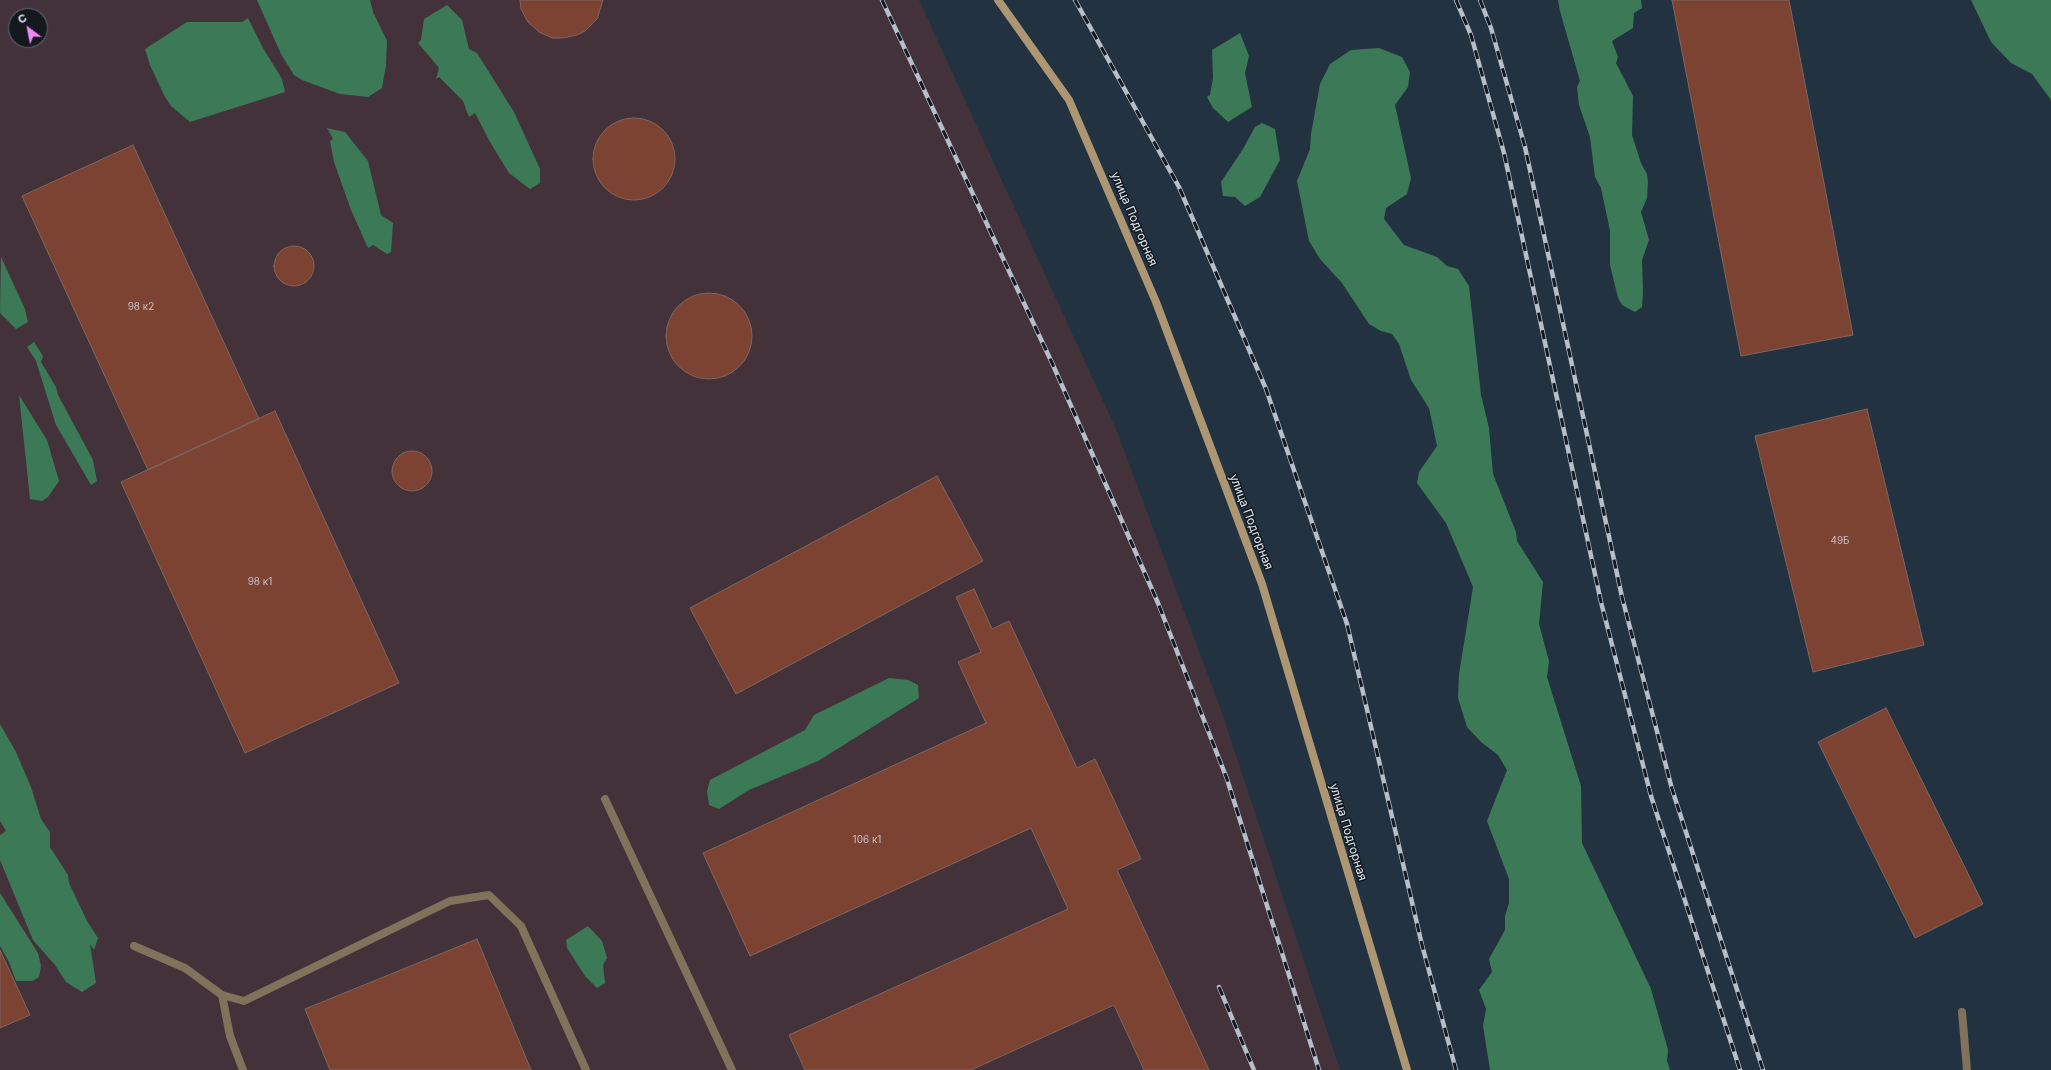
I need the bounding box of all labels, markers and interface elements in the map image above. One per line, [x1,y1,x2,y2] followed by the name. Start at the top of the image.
[8,8,48,48] north arrow
[15,11,29,27] text: С
[1108,170,1160,268] street label: улица Подгорная
[128,301,154,313] house number: 98 к2
[1226,472,1276,572] street label: улица Подгорная
[1830,535,1850,547] house number: 49Б
[248,576,272,588] house number: 98 к1
[1326,782,1370,882] street label: улица Подгорная
[853,834,881,846] house number: 106 к1

